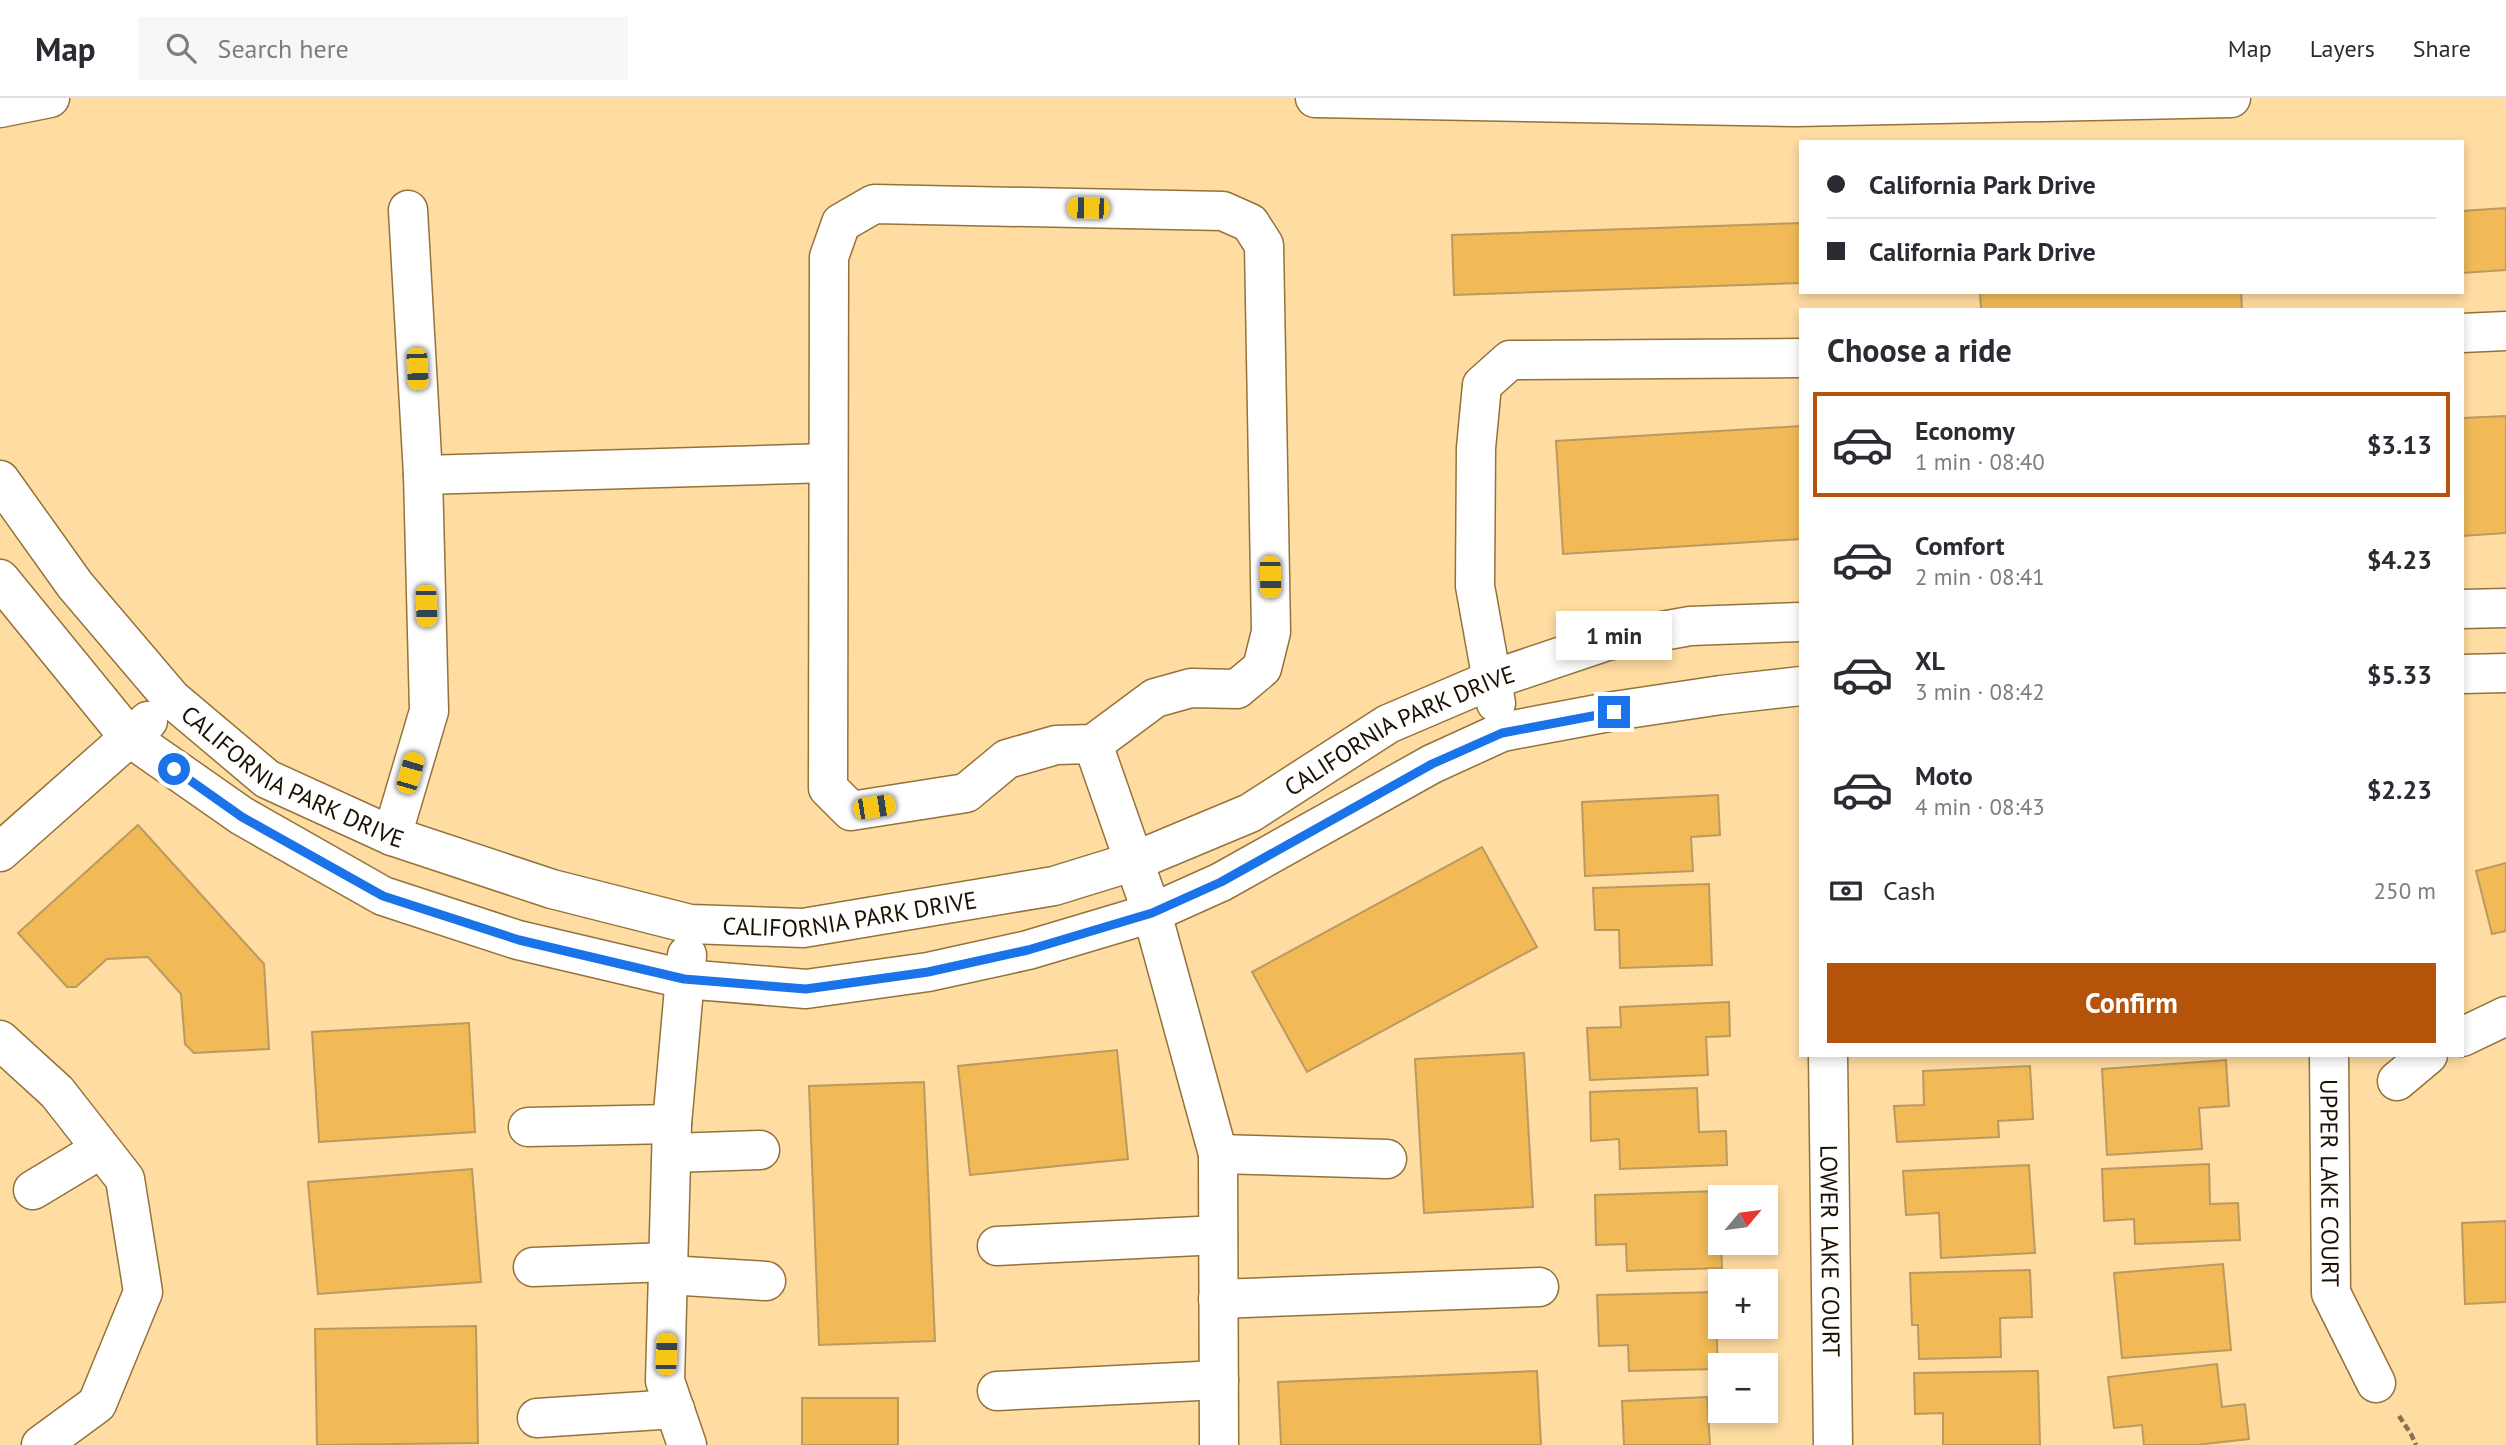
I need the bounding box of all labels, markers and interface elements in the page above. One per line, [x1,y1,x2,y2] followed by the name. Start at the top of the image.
[138,17,628,80] search box
[35,27,96,70] text: Map
[162,29,200,67] icon: search
[218,32,349,65] text: Search here
[2228,33,2272,64] text: Map
[2310,33,2375,64] text: Layers
[2413,33,2471,64] text: Share
[1869,168,2096,201] text: California Park Drive
[1067,197,1110,219] car
[1869,235,2096,268] text: California Park Drive
[1827,329,2012,371] text: Choose a ride
[406,347,429,391] car
[1831,413,1894,476] icon: car
[1915,414,2015,447] text: Economy
[2367,428,2432,461] text: $3.13
[1915,447,2045,476] text: 1 min · 08:40
[1831,528,1894,591] icon: car
[1915,529,2005,562] text: Comfort
[2367,543,2432,576] text: $4.23
[1260,556,1281,598] car
[1915,562,2045,591] text: 2 min · 08:41
[415,585,438,627] car
[1556,610,1672,660] callout: 1 min
[1586,621,1642,650] text: 1 min
[1831,643,1894,706] icon: car
[1915,644,1945,677] text: XL
[1278,658,1518,802] street label: CALIFORNIA PARK DRIVE
[2367,658,2432,691] text: $5.33
[1915,677,2045,706] text: 3 min · 08:42
[1598,696,1630,728] route end
[175,698,408,854] street label: CALIFORNIA PARK DRIVE
[395,750,426,796] car
[158,753,190,785] route start
[1831,758,1894,821] icon: car
[1915,759,1973,792] text: Moto
[2367,773,2432,806] text: $2.23
[1915,792,2045,821] text: 4 min · 08:43
[852,793,897,821] car
[1827,872,1865,910] icon: cash
[1883,874,1935,907] text: Cash
[2374,876,2436,905] text: 250 m
[722,884,979,944] street label: CALIFORNIA PARK DRIVE
[1827,963,2436,1043] button: Confirm
[2314,1079,2346,1287] street label: UPPER LAKE COURT
[1814,1145,1847,1357] street label: LOWER LAKE COURT
[1708,1185,1778,1255] north arrow
[1708,1185,1778,1423] map controls
[1708,1269,1778,1339] button: +
[655,1333,678,1375] car
[1708,1353,1778,1423] button: −

